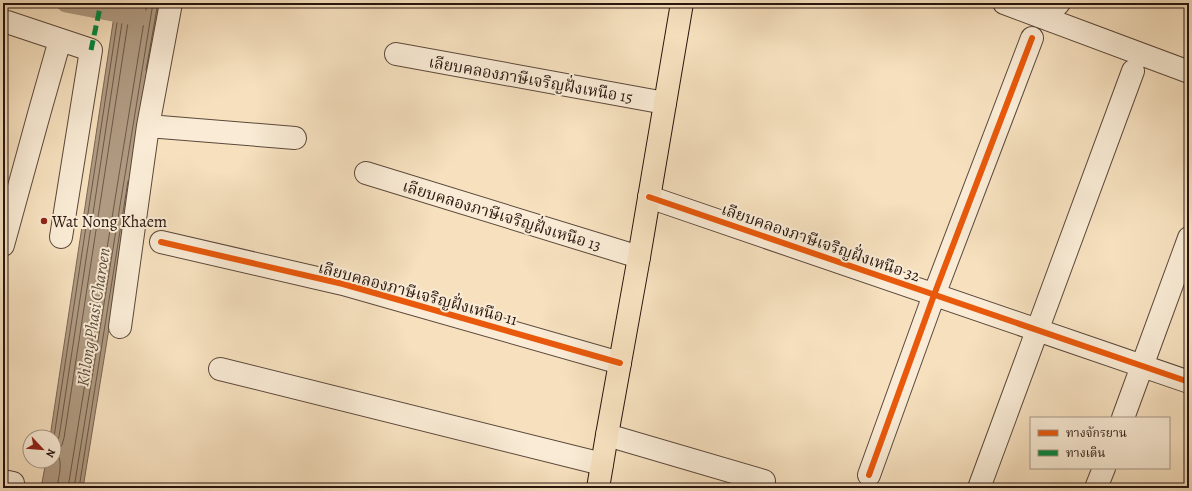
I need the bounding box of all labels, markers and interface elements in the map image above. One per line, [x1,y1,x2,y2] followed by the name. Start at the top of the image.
[427,50,635,109] street label: เลียบคลองภาษีเจริญฝั่งเหนือ 15
[400,174,604,257] street label: เลียบคลองภาษีเจริญฝั่งเหนือ 13
[718,198,924,287] street label: เลียบคลองภาษีเจริญฝั่งเหนือ 32
[51,211,167,233] place label: Wat Nong Khaem
[39,216,49,226] marker: Wat Nong Khaem
[71,246,116,388] water label: Khlong Phasi Charoen
[316,256,521,331] street label: เลียบคลองภาษีเจริญฝั่งเหนือ 11
[1030,417,1170,469] legend
[1066,425,1127,441] text: ทางจักรยาน
[22,429,62,469] north arrow
[1066,445,1105,461] text: ทางเดิน
[42,446,59,460] text: N

